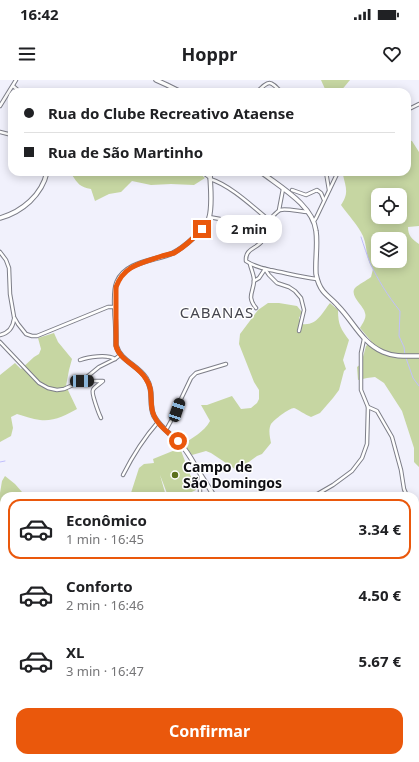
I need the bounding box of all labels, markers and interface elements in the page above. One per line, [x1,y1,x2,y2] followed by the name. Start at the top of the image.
[20,4,59,24] text: 16:42
[182,42,237,66] text: Hoppr
[16,43,38,65] icon: menu
[381,43,403,65] icon: heart
[48,103,294,123] text: Rua do Clube Recreativo Ataense
[48,142,203,162] text: Rua de São Martinho
[371,188,407,268] map controls
[371,188,407,224] button: locate
[216,215,282,243] callout: 2 min
[193,220,211,238] route end
[231,220,267,238] text: 2 min
[371,232,407,268] button: layers
[180,302,254,322] district label: CABANAS
[70,375,94,387] car
[167,397,187,423] car
[169,432,187,450] route start
[183,457,282,492] place label: Campo de São Domingos
[170,470,180,480] marker: Campo de São Domingos
[66,510,147,530] text: Econômico
[18,511,54,547] icon: car
[359,519,401,539] text: 3.34 €
[66,530,144,548] text: 1 min · 16:45
[66,576,133,596] text: Conforto
[18,577,54,613] icon: car
[359,585,401,605] text: 4.50 €
[66,596,144,614] text: 2 min · 16:46
[66,642,84,662] text: XL
[18,643,54,679] icon: car
[359,651,401,671] text: 5.67 €
[66,662,144,680] text: 3 min · 16:47
[16,708,403,754] button: Confirmar

